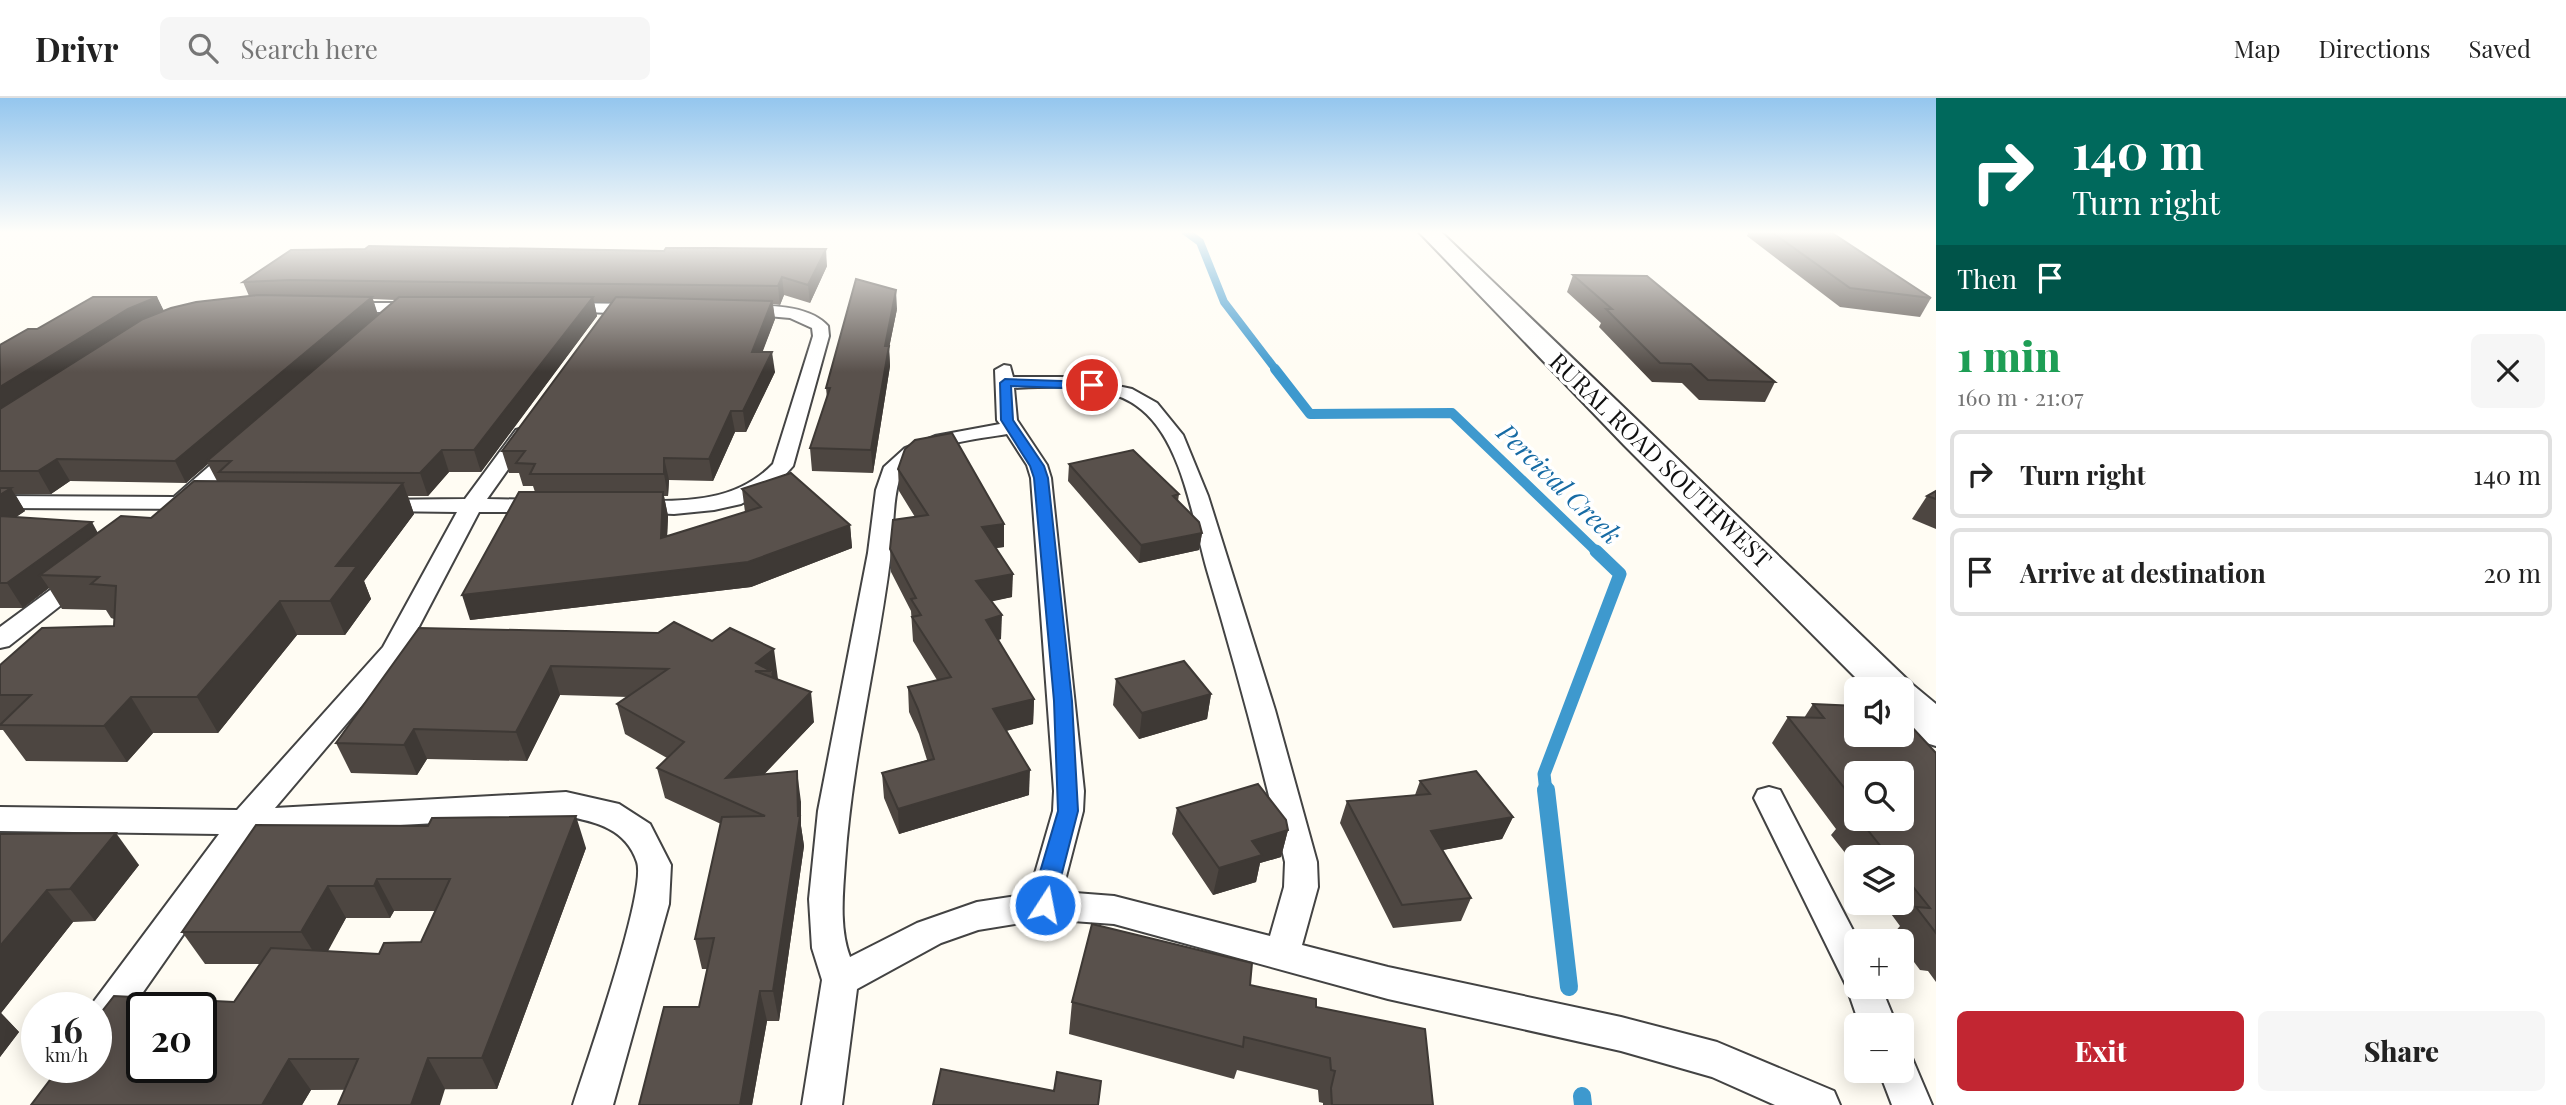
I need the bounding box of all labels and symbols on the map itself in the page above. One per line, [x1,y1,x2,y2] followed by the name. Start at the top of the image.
[1543,345,1779,574] street label: RURAL ROAD SOUTHWEST
[1062,355,1122,415] pin
[1490,414,1630,551] water label: Percival Creek
[1008,868,1082,942] position arrow
[126,992,217,1083] speed limit sign: 20

